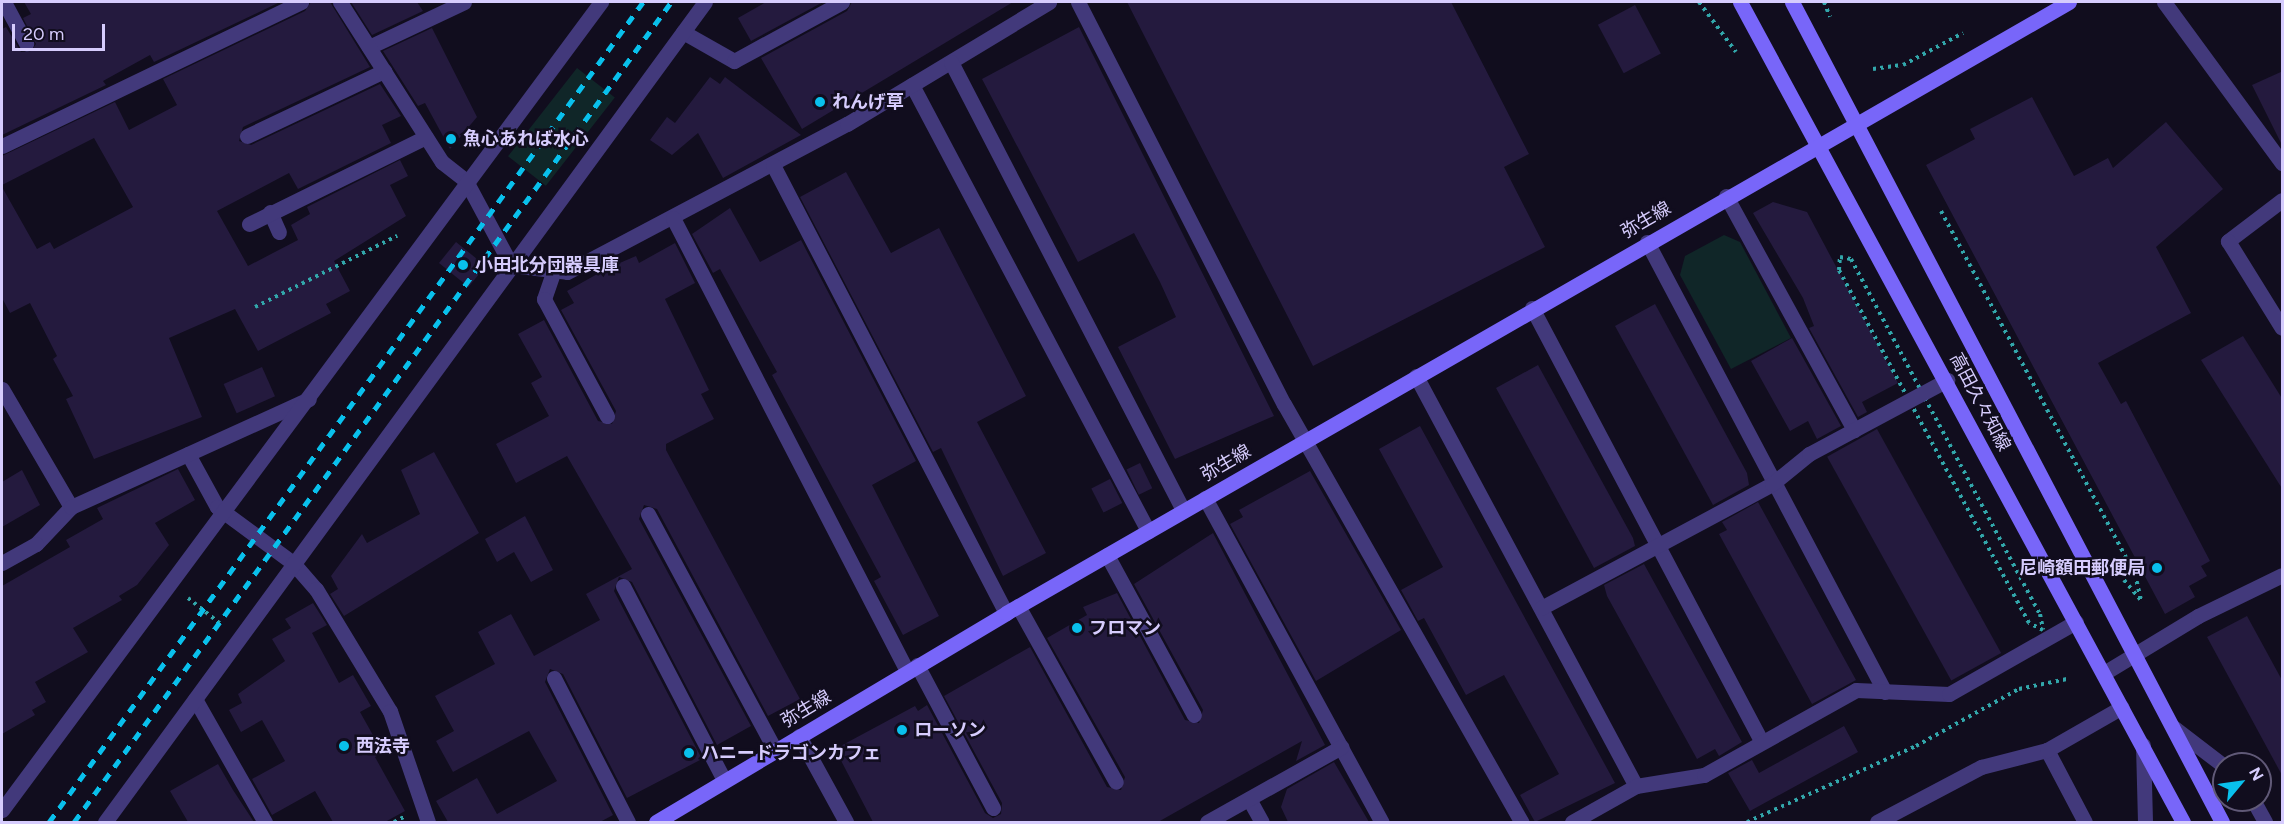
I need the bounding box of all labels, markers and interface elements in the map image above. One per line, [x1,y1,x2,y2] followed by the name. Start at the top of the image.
[15,12,108,50] scale bar
[23,23,64,45] text: 20 m
[832,91,904,113] place label: れんげ草
[813,95,827,109] marker: れんげ草
[463,128,589,150] place label: 魚心あれば水心
[444,132,458,146] marker: 魚心あれば水心
[1617,197,1675,243] street label: 弥生線
[475,254,619,276] place label: 小田北分団器具庫
[456,258,470,272] marker: 小田北分団器具庫
[1945,349,2015,455] street label: 高田久々知線
[1197,440,1255,486] street label: 弥生線
[2019,557,2145,579] place label: 尼崎額田郵便局
[2150,561,2164,575] marker: 尼崎額田郵便局
[1089,617,1161,639] place label: フロマン
[1070,621,1084,635] marker: フロマン
[777,686,835,732] street label: 弥生線
[914,719,986,741] place label: ローソン
[895,723,909,737] marker: ローソン
[356,735,410,757] place label: 西法寺
[337,739,351,753] marker: 西法寺
[701,742,881,764] place label: ハニードラゴンカフェ
[682,746,696,760] marker: ハニードラゴンカフェ
[2212,752,2272,812] north arrow
[2245,764,2268,784] text: N

